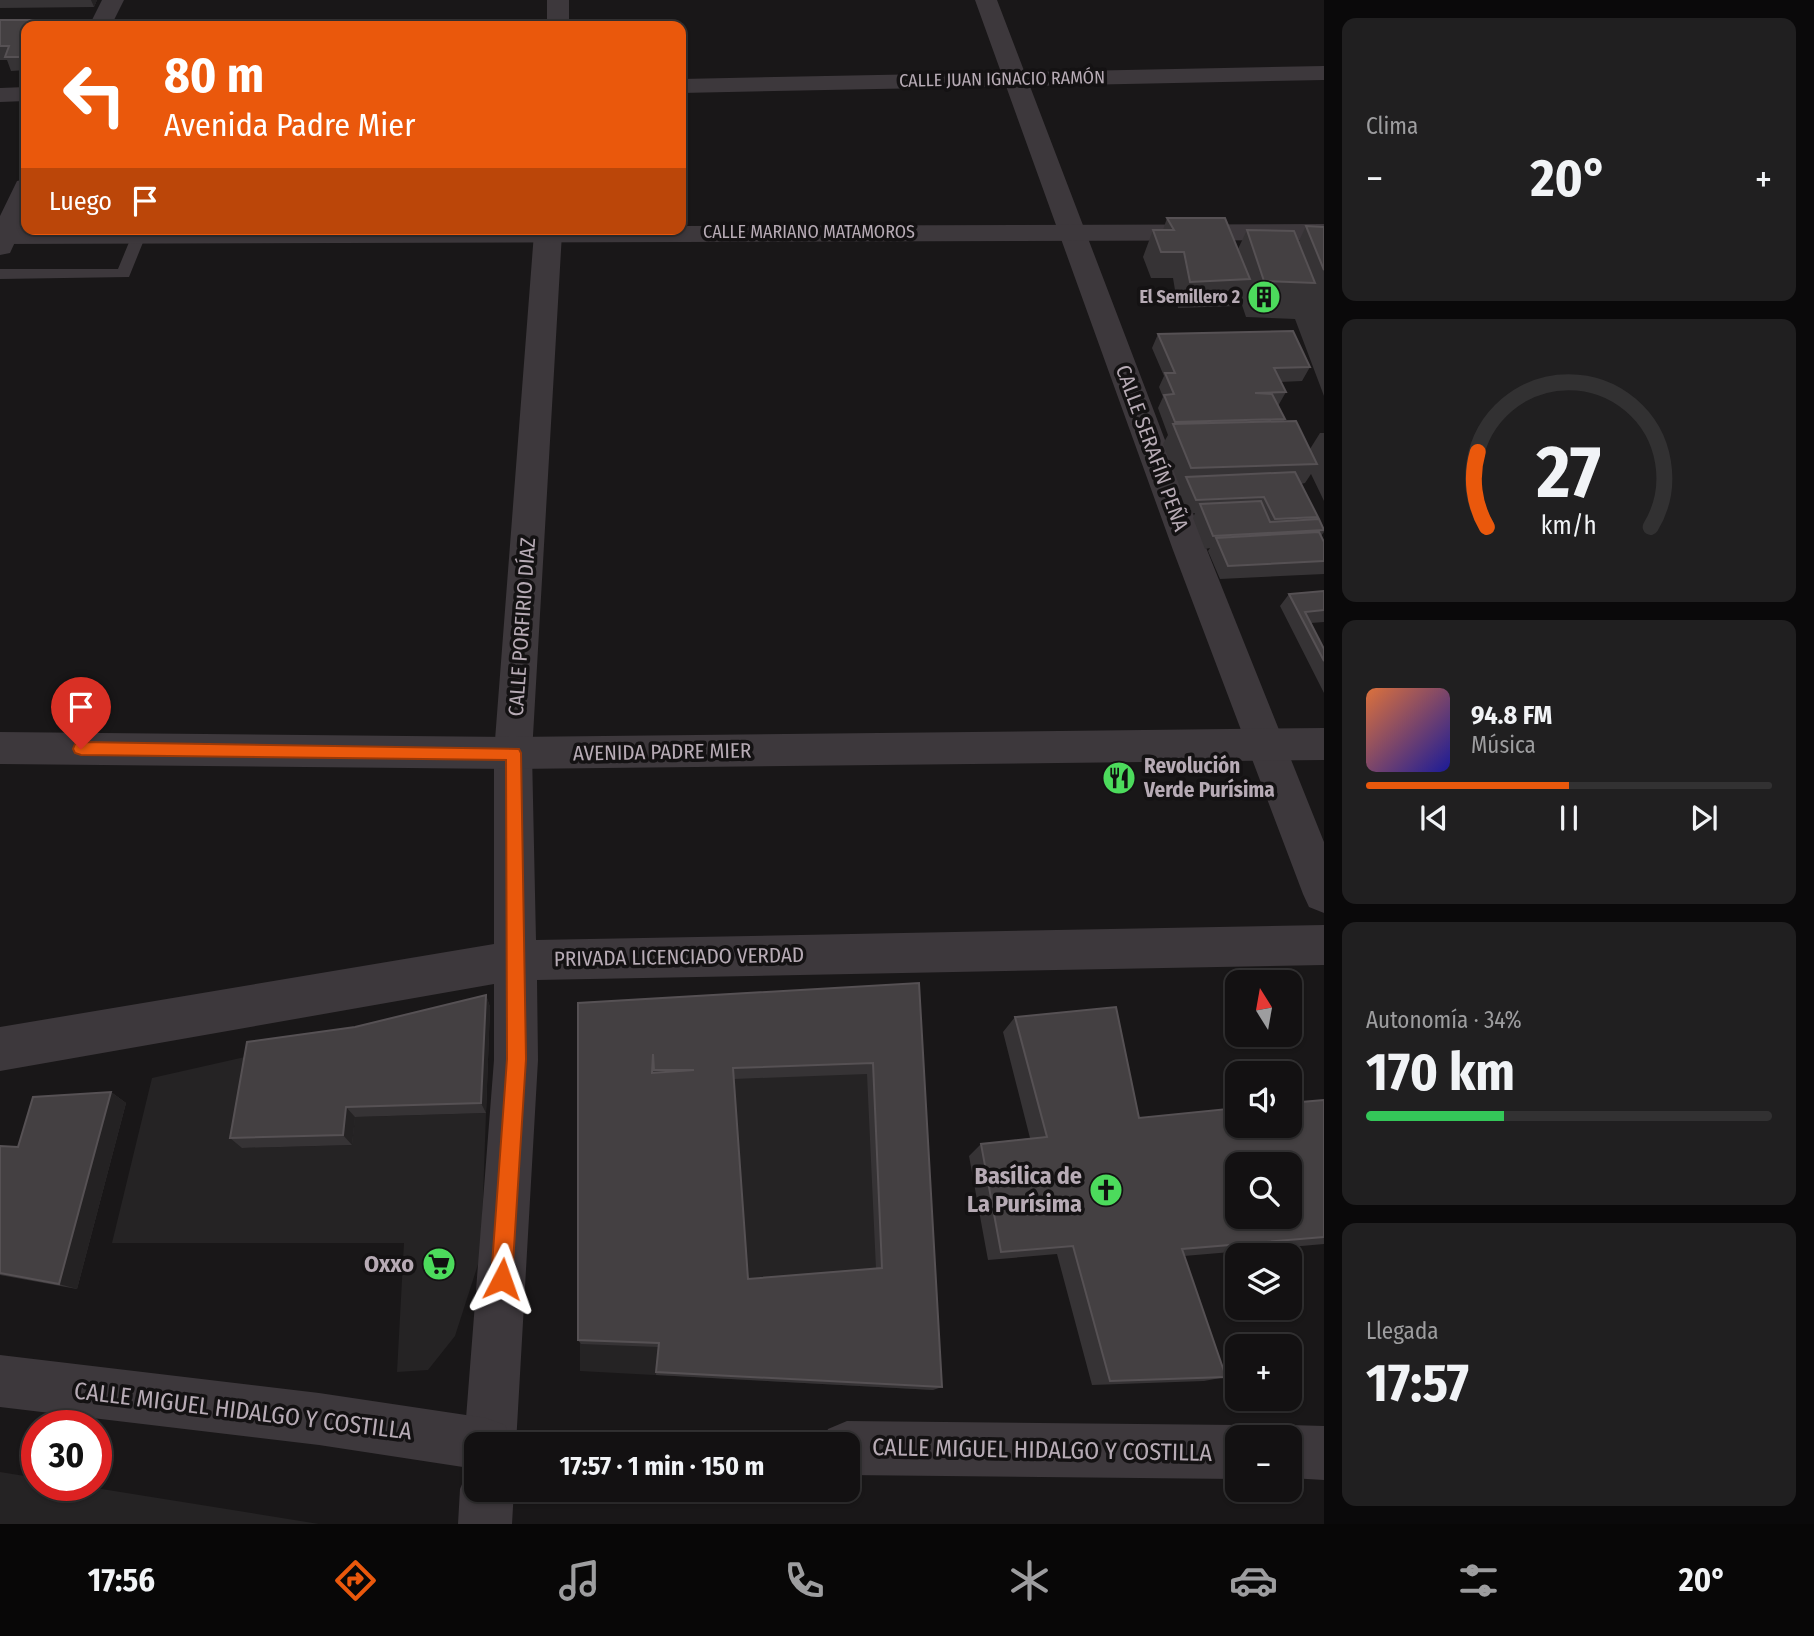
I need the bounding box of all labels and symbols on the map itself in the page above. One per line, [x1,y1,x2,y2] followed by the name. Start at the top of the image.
[899,66,1105,92] street label: CALLE JUAN IGNACIO RAMÓN
[703,221,915,243] street label: CALLE MARIANO MATAMOROS
[1245,278,1283,316] building icon: El Semillero 2
[1139,286,1240,308] place label: El Semillero 2
[1110,361,1194,535] street label: CALLE SERAFÍN PEÑA
[503,537,541,717] street label: CALLE PORFIRIO DÍAZ
[51,677,111,749] pin
[573,737,752,767] street label: AVENIDA PADRE MIER
[1143,753,1275,803] place label: Revolución Verde Purísima
[1100,759,1138,797] restaurant icon: Revolución Verde Purísima
[554,942,804,972] street label: PRIVADA LICENCIADO VERDAD
[1225,970,1302,1046] north arrow
[967,1162,1082,1218] place label: Basílica de La Purísima
[1087,1171,1125,1209] church icon: Basílica de La Purísima
[465,1242,539,1316] position arrow
[420,1245,458,1283] supermarket icon: Oxxo
[364,1250,414,1278] place label: Oxxo
[73,1376,414,1446] street label: CALLE MIGUEL HIDALGO Y COSTILLA
[21,1410,112,1501] speed limit sign: 30
[872,1433,1213,1467] street label: CALLE MIGUEL HIDALGO Y COSTILLA

